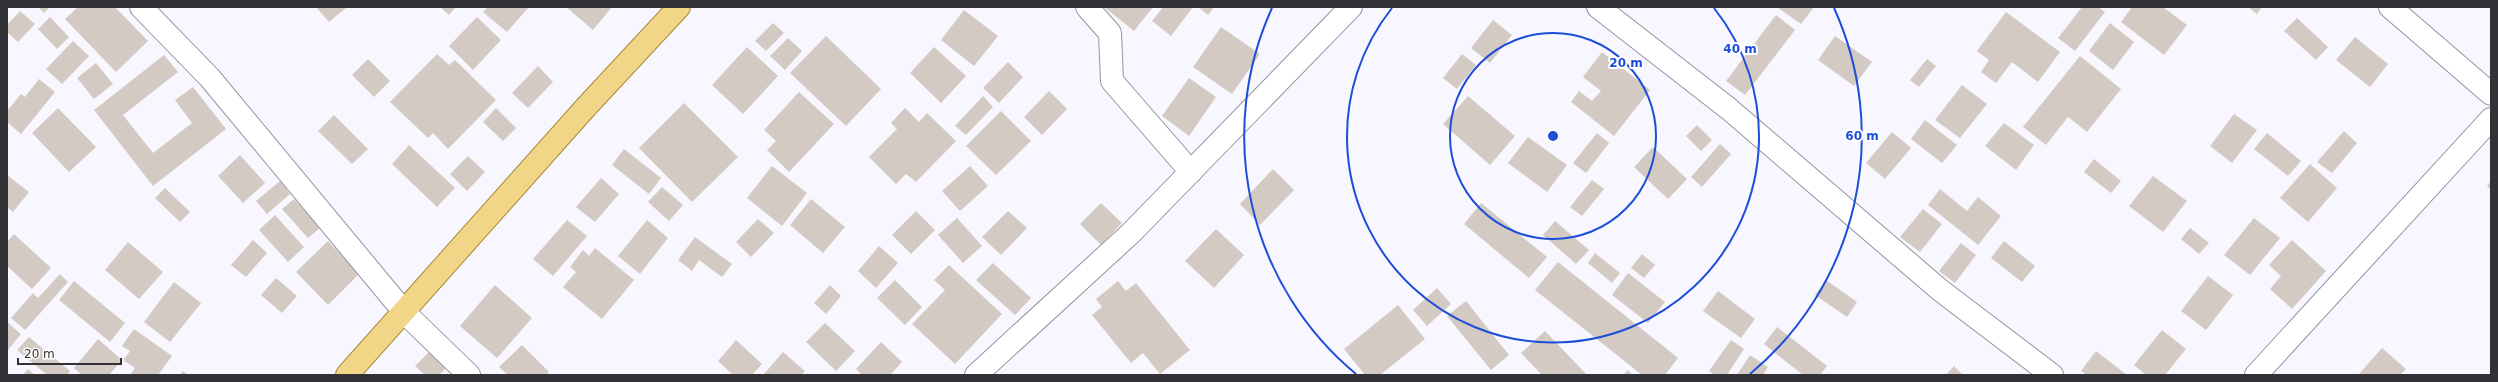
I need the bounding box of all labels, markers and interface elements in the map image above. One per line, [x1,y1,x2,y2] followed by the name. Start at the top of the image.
[1723,42,1757,56] text: 40 m
[1609,56,1643,70] text: 20 m
[1546,129,1560,143] centre of rings
[1845,129,1879,143] text: 60 m
[18,340,121,366] scale bar
[24,347,55,361] text: 20 m

